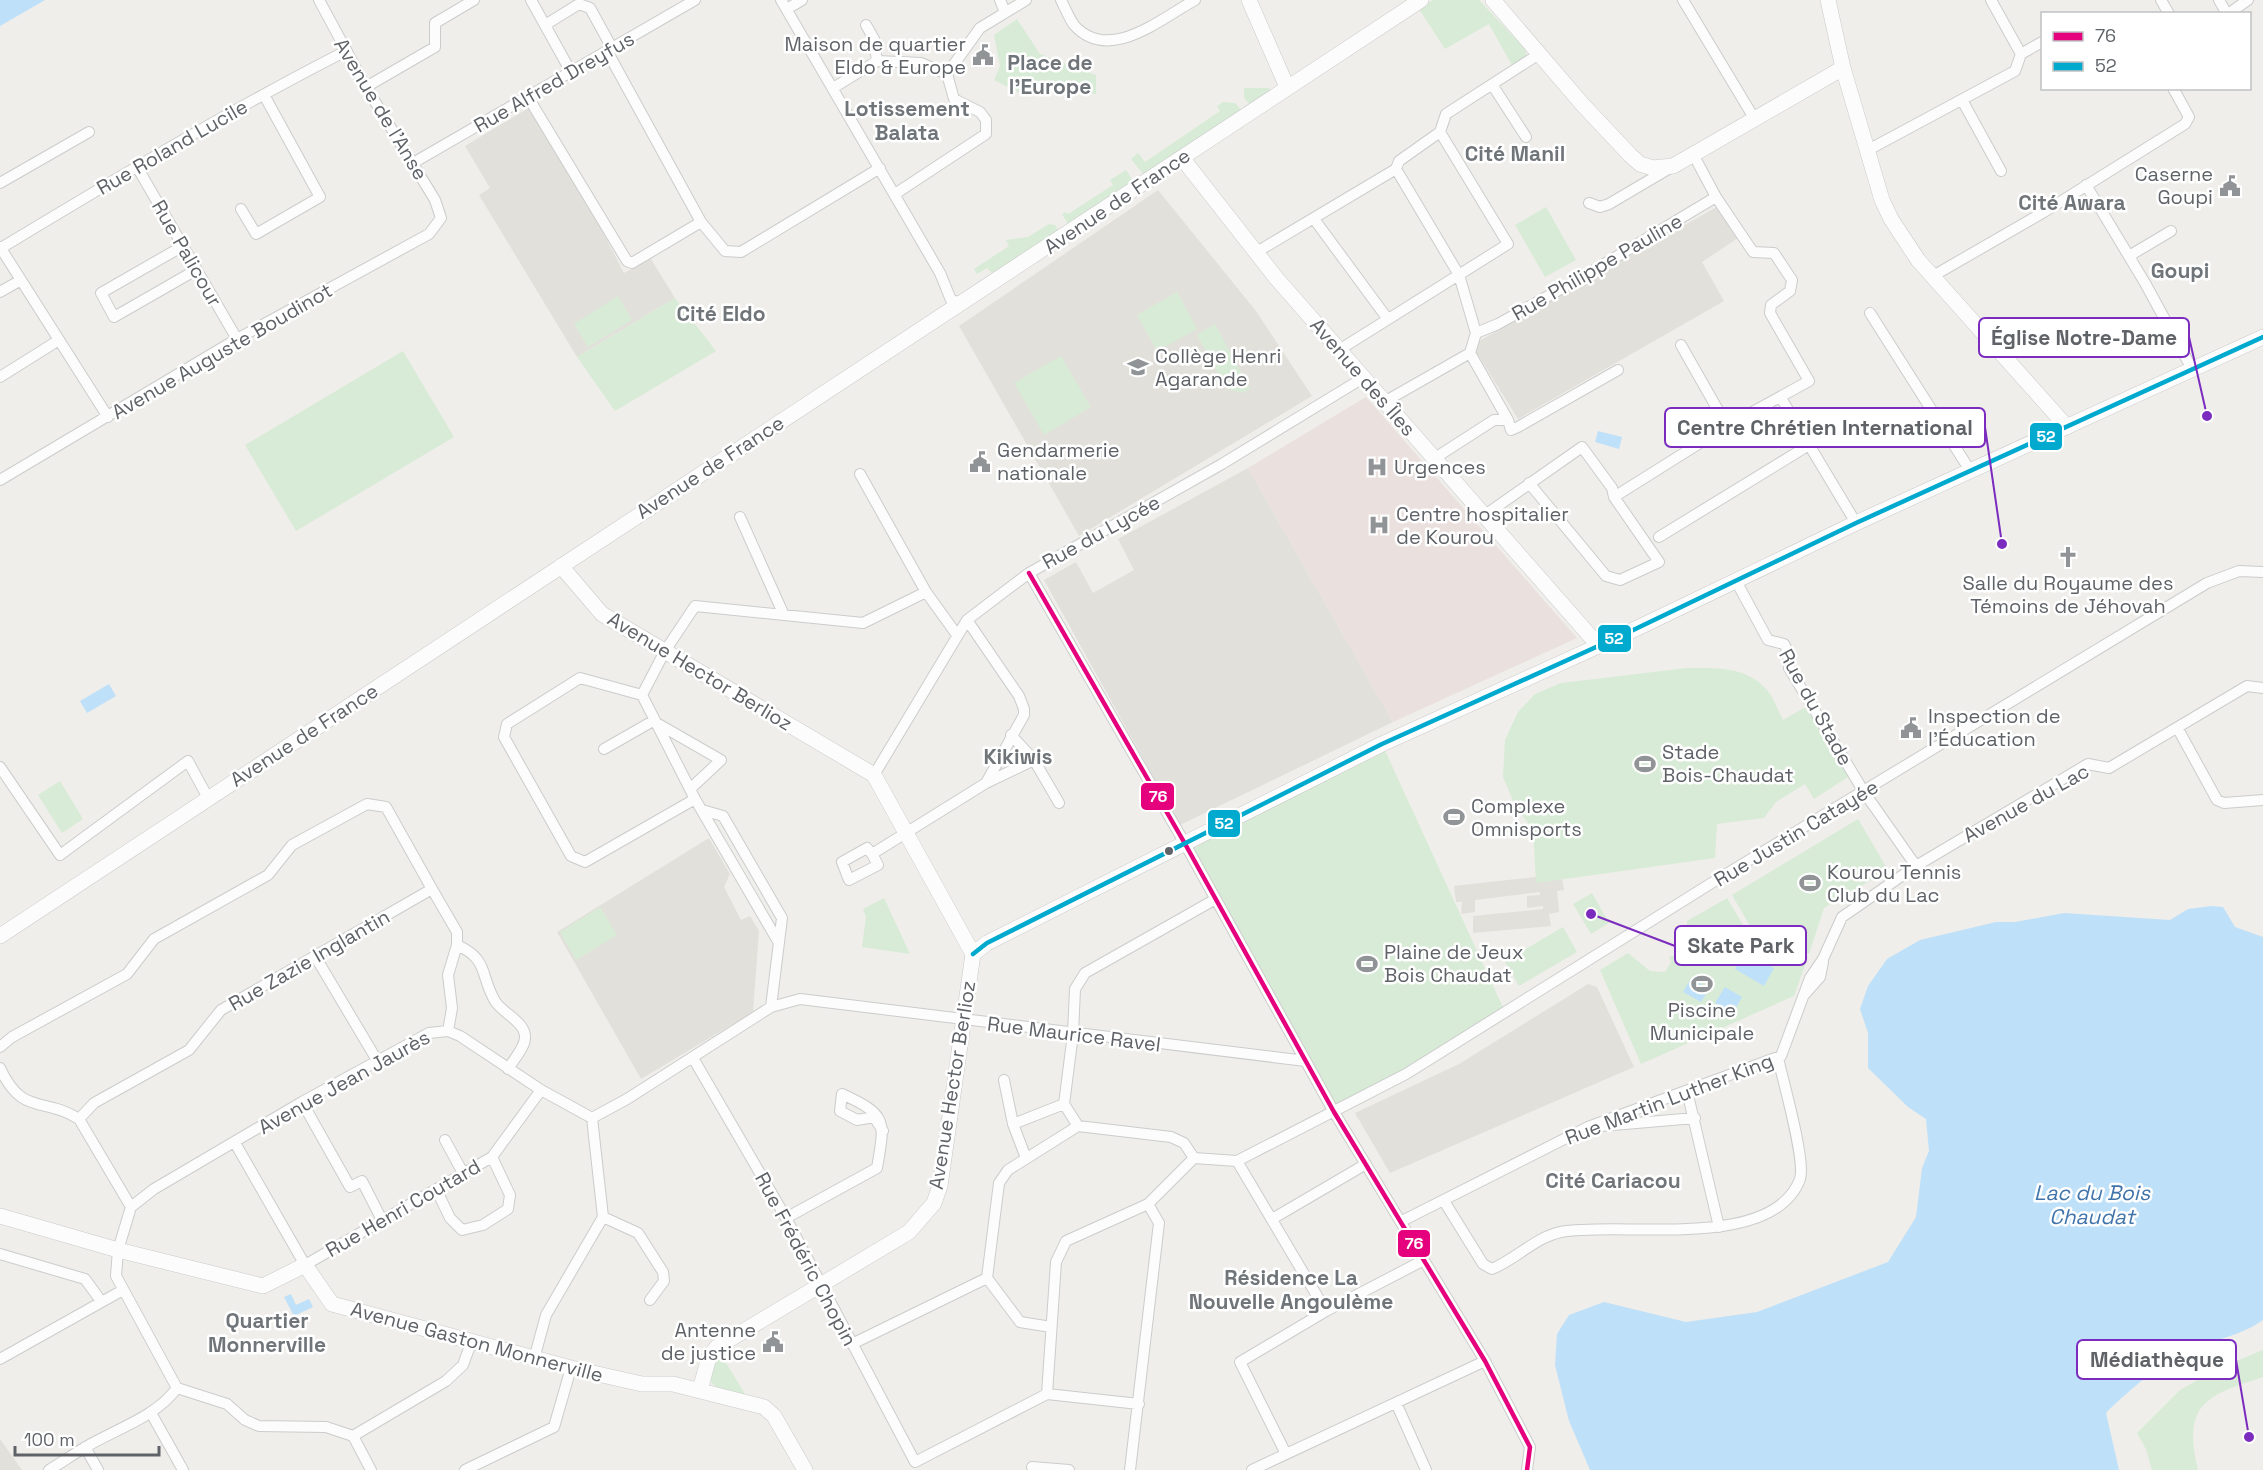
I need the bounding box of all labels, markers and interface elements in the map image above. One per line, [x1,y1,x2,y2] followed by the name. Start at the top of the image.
[2041,12,2251,90] legend
[2095,24,2116,47] text: 76
[469,25,639,139] street label: Rue Alfred Dreyfus
[785,31,966,80] place label: Maison de quartier Eldo & Europe
[328,33,434,185] street label: Avenue de l'Anse
[971,43,995,67] public building icon: Maison de quartier Eldo & Europe
[1007,49,1093,100] district label: Place de l'Europe
[2095,54,2117,77] text: 52
[92,93,252,201] street label: Rue Roland Lucile
[844,95,970,146] district label: Lotissement Balata
[1465,140,1565,167] district label: Cité Manil
[1039,142,1195,260] street label: Avenue de France
[2135,161,2213,210] place label: Caserne Goupi
[2218,174,2242,198] public building icon: Caserne Goupi
[2018,189,2126,216] district label: Cité Awara
[146,195,228,311] street label: Rue Palicour
[1507,208,1687,326] street label: Rue Philippe Pauline
[2151,257,2209,284] district label: Goupi
[107,277,337,425] street label: Avenue Auguste Boudinot
[676,300,766,327] district label: Cité Eldo
[1305,312,1421,442] street label: Avenue des Îles
[1979,318,2189,357] callout: Église Notre-Dame
[1991,324,2177,351] text: Église Notre-Dame
[1155,343,1281,392] place label: Collège Henri Agarande
[1126,355,1150,379] school or university icon: Collège Henri Agarande
[1665,408,1985,447] callout: Centre Chrétien International
[631,409,789,525] street label: Avenue de France
[1677,414,1973,441] text: Centre Chrétien International
[2029,422,2063,451] line badge: 52
[2037,426,2055,447] text: 52
[997,437,1120,486] place label: Gendarmerie nationale
[968,450,992,474] public building icon: Gendarmerie nationale
[1394,454,1486,480] place label: Urgences
[1365,455,1389,479] hospital icon: Urgences
[1037,489,1165,575] street label: Rue du Lycée
[1396,501,1569,550] place label: Centre hospitalier de Kourou
[1367,513,1391,537] hospital icon: Centre hospitalier de Kourou
[2056,545,2080,569] church icon: Salle du Royaume des Témoins de Jéhovah
[1963,570,2173,619] place label: Salle du Royaume des Témoins de Jéhovah
[603,606,797,736] street label: Avenue Hector Berlioz
[1597,624,1632,653] line badge: 52
[1605,628,1623,649] text: 52
[1773,644,1859,770] street label: Rue du Stade
[225,677,383,793] street label: Avenue de France
[1928,703,2061,752] place label: Inspection de l'Éducation
[1899,716,1923,740] public building icon: Inspection de l'Éducation
[1662,739,1794,788] place label: Stade Bois-Chaudat
[983,743,1053,770] district label: Kikiwis
[1633,752,1657,776] sports icon: Stade Bois-Chaudat
[1958,758,2094,848] street label: Avenue du Lac
[1709,774,1883,892] street label: Rue Justin Catayée
[1140,782,1175,811] line badge: 76
[1149,786,1167,807] text: 76
[1471,793,1582,842] place label: Complexe Omnisports
[1442,805,1466,829] sports icon: Complexe Omnisports
[1207,809,1241,838] line badge: 52
[1215,813,1233,834] text: 52
[1163,845,1175,857] unlabelled marker
[1827,859,1961,908] place label: Kourou Tennis Club du Lac
[1798,871,1822,895] sports icon: Kourou Tennis Club du Lac
[224,903,394,1017] street label: Rue Zazie Inglantin
[1675,926,1806,965] callout: Skate Park
[1687,932,1795,959] text: Skate Park
[1384,939,1524,988] place label: Plaine de Jeux Bois Chaudat
[1355,952,1379,976] sports icon: Plaine de Jeux Bois Chaudat
[1690,972,1714,996] sports icon: Piscine Municipale
[923,979,981,1191] street label: Avenue Hector Berlioz
[1650,997,1754,1046] place label: Piscine Municipale
[986,1010,1162,1058] street label: Rue Maurice Ravel
[254,1024,434,1140] street label: Avenue Jean Jaurès
[1561,1047,1777,1151] street label: Rue Martin Luther King
[321,1153,485,1263] street label: Rue Henri Coutard
[1545,1167,1681,1194] district label: Cité Cariacou
[749,1168,863,1350] street label: Rue Frédéric Chopin
[2034,1179,2151,1230] water label: Lac du Bois Chaudat
[1397,1229,1431,1258] line badge: 76
[1405,1233,1423,1254] text: 76
[1189,1264,1393,1315] district label: Résidence La Nouvelle Angoulème
[348,1296,606,1388] street label: Avenue Gaston Monnerville
[208,1307,326,1358] district label: Quartier Monnerville
[661,1317,756,1366] place label: Antenne de justice
[761,1330,785,1354] public building icon: Antenne de justice
[2077,1340,2236,1379] callout: Médiathèque
[2090,1346,2224,1373] text: Médiathèque
[15,1419,159,1457] scale bar
[24,1428,75,1451] text: 100 m

